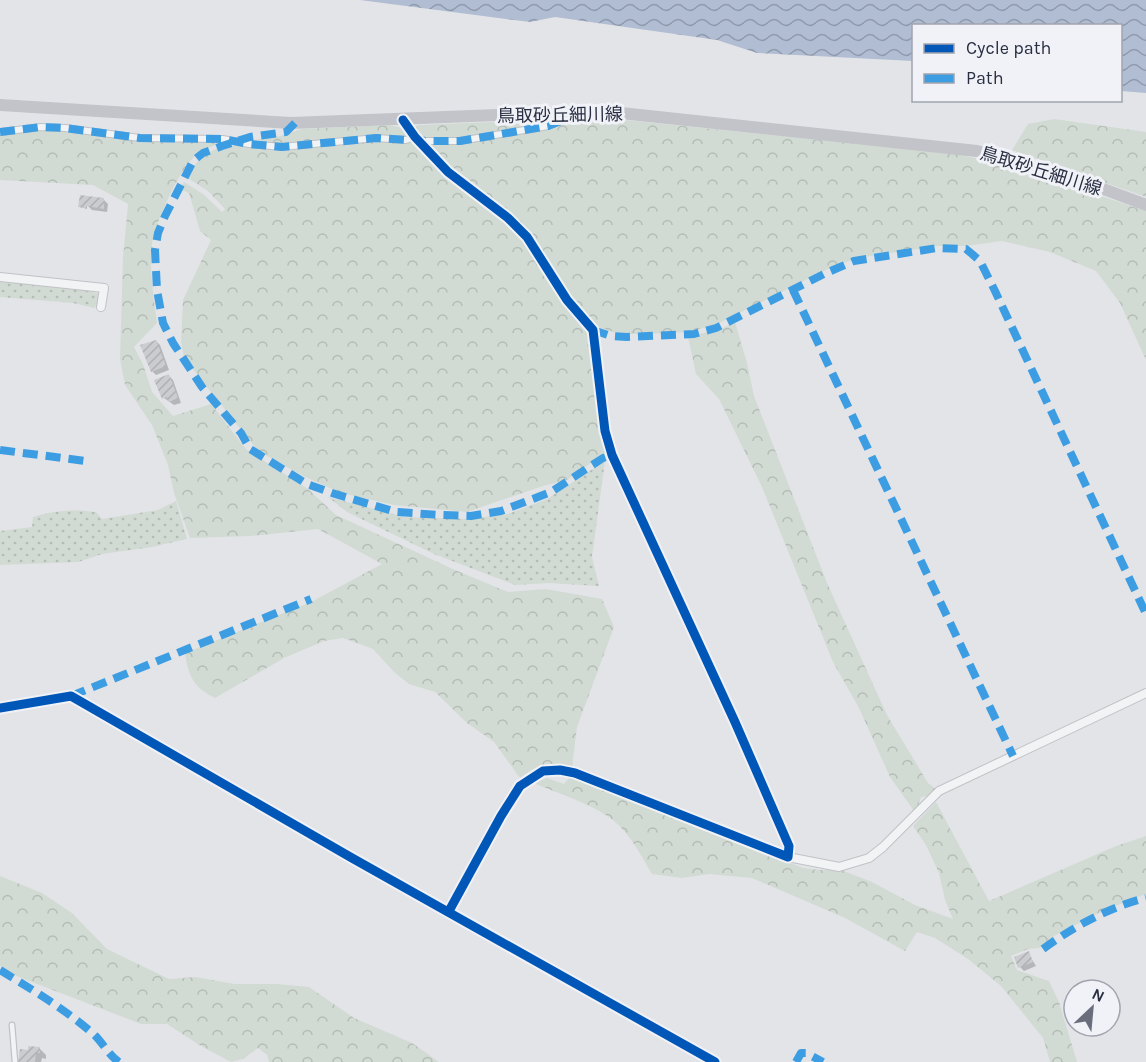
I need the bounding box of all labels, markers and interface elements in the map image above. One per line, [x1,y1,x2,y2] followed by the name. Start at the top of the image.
[912,24,1122,102] legend
[966,37,1051,59] text: Cycle path
[966,67,1004,89] text: Path
[497,103,623,127] street label: 鳥取砂丘細川線
[978,142,1104,200] street label: 鳥取砂丘細川線
[1062,978,1122,1038] north arrow
[1089,984,1108,1006] text: N

